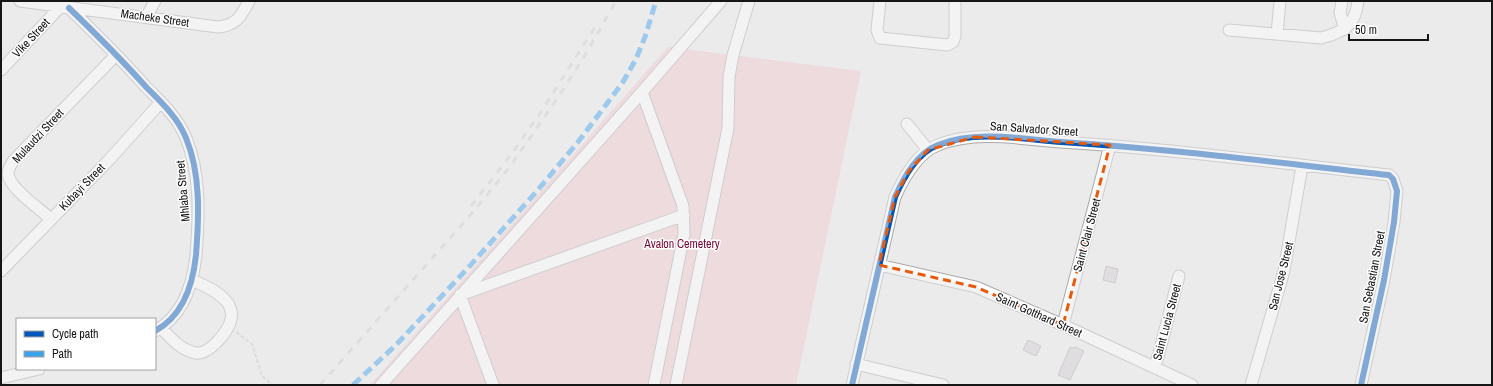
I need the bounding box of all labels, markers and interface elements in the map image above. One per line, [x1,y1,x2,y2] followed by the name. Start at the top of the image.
[120,5,190,31] street label: Macheke Street
[9,15,54,61] street label: Vike Street
[1349,16,1428,42] scale bar
[1355,22,1377,38] text: 50 m
[9,105,68,167] street label: Mulaudzi Street
[990,118,1079,140] street label: San Salvador Street
[56,160,109,214] street label: Kubayi Street
[172,160,194,222] street label: Mhlaba Street
[1070,196,1105,274] street label: Saint Clair Street
[1355,229,1389,324] street label: San Sebastian Street
[643,236,720,252] park label: Avalon Cemetery
[1265,240,1297,312] street label: San Jose Street
[1149,282,1185,362] street label: Saint Lucia Street
[993,289,1085,341] street label: Saint Gotthard Street
[16,318,156,370] legend
[52,326,99,342] text: Cycle path
[52,346,72,362] text: Path

